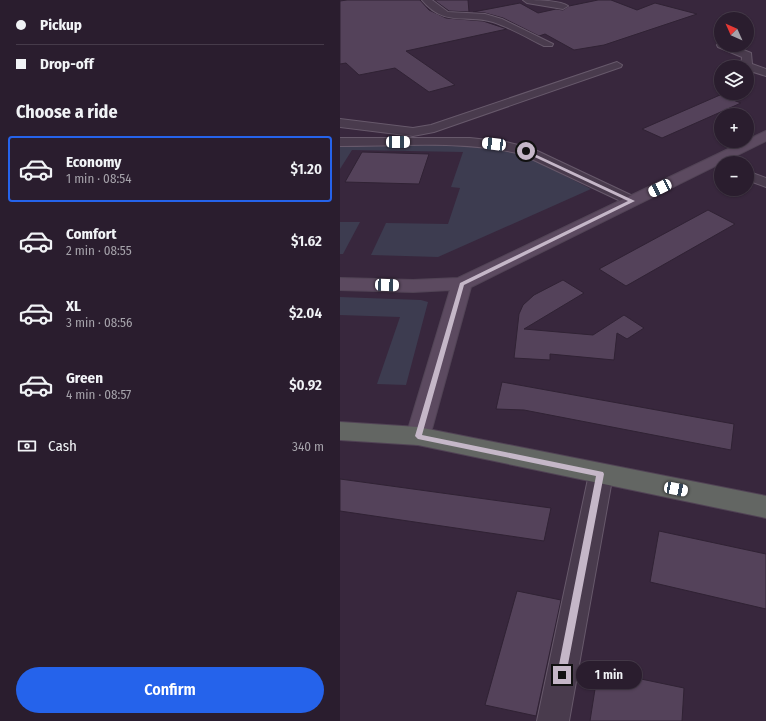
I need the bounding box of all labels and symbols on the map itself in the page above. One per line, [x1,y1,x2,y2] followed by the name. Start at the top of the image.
[714,12,754,52] north arrow
[386,136,410,148] car
[481,137,507,151] car
[517,142,535,160] route start
[647,177,673,199] car
[375,279,399,291] car
[663,481,689,497] car
[576,661,642,689] callout: 1 min
[553,666,571,684] route end

